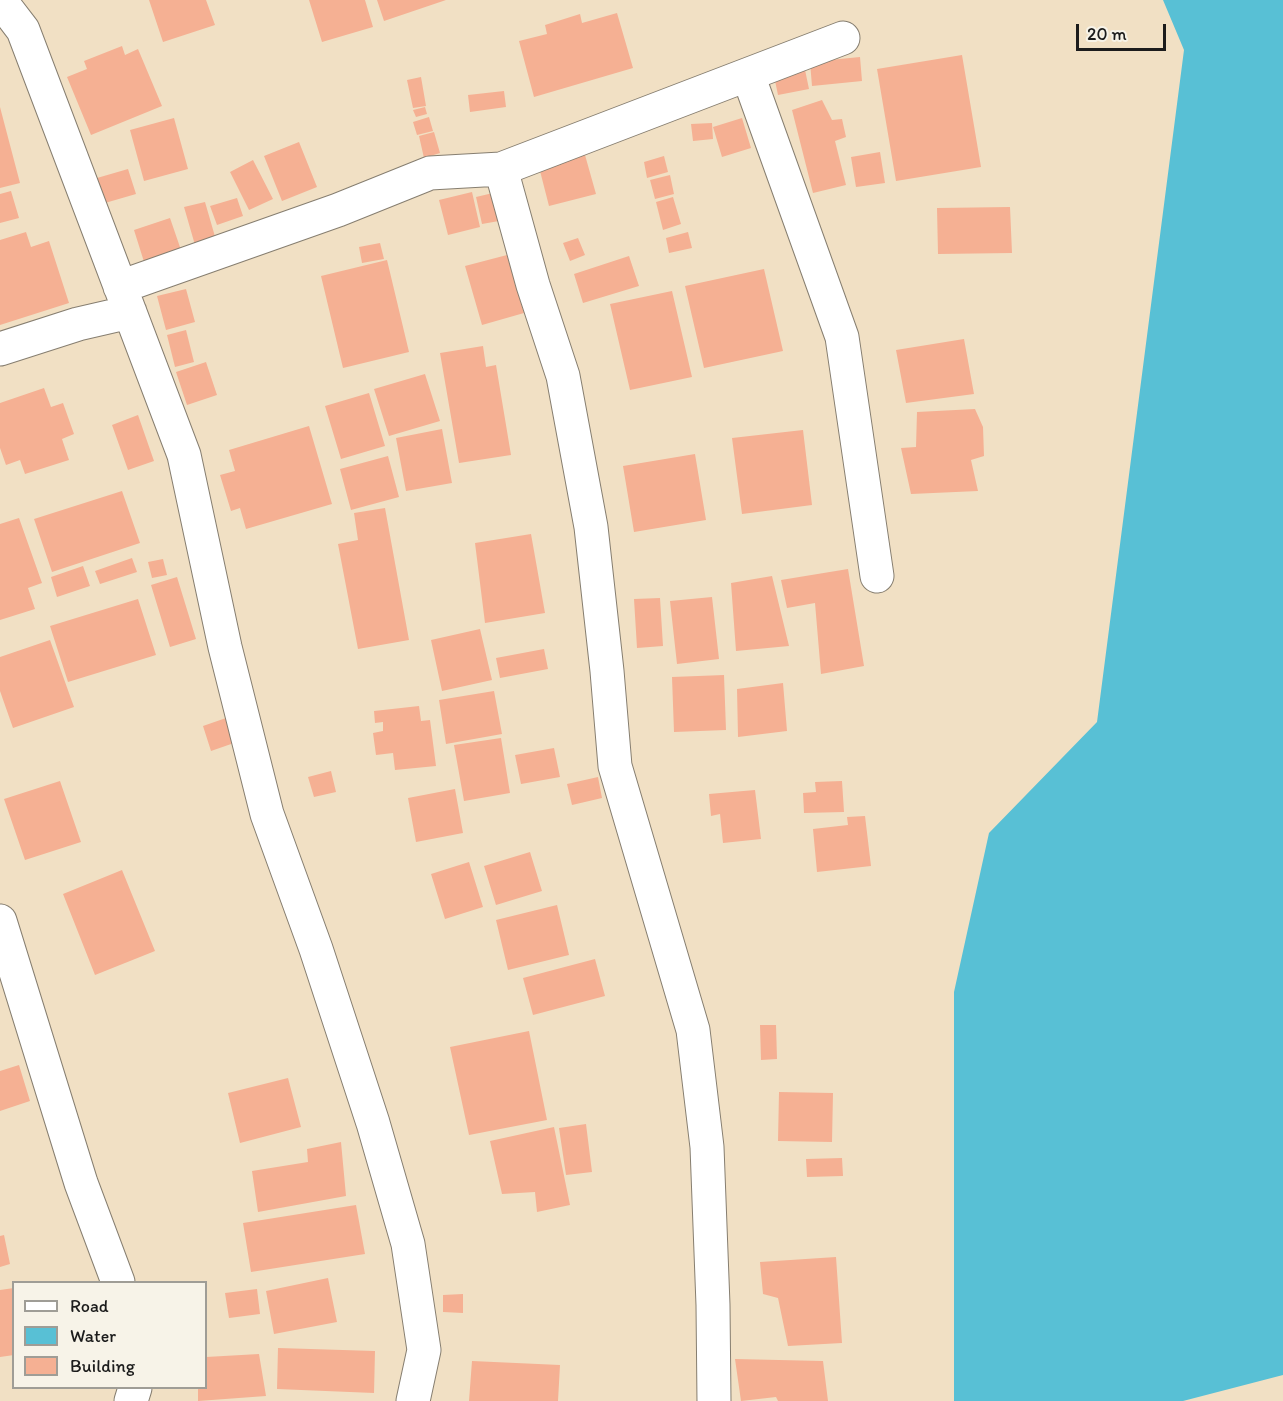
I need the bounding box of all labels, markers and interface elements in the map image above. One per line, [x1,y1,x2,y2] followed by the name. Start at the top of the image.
[1079,12,1169,50] scale bar
[1087,23,1127,45] text: 20 m
[12,1281,207,1389] legend
[70,1295,109,1317] text: Road
[70,1325,116,1347] text: Water
[70,1355,135,1377] text: Building

